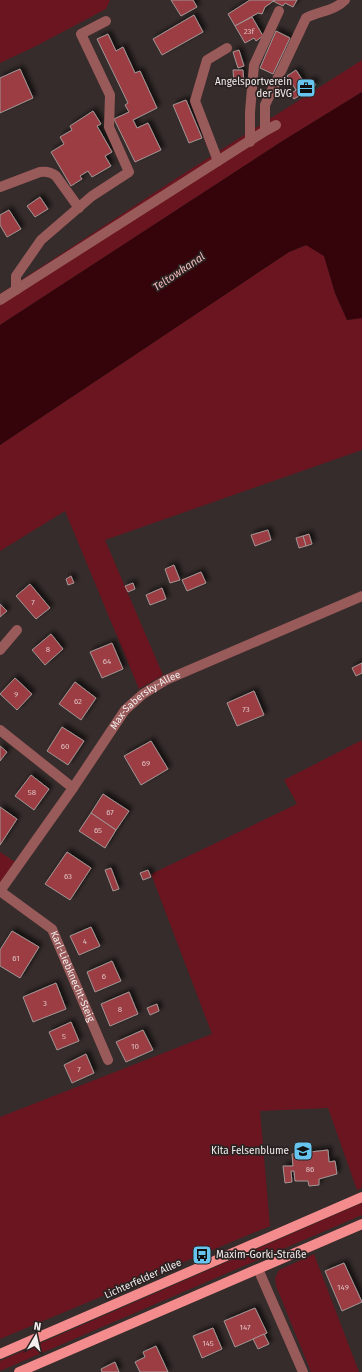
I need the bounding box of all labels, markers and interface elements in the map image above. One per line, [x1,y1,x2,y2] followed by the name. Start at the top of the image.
[244,27,256,36] house number: 23f
[215,76,292,100] place label: Angelsportverein der BVG
[295,77,317,99] office icon: Angelsportverein der BVG
[151,250,207,294] water label: Teltowkanal
[31,598,35,607] house number: 7
[46,645,51,654] house number: 8
[103,657,112,666] house number: 64
[108,668,182,732] street label: Max-Sabersky-Allee
[14,690,18,699] house number: 9
[74,697,82,706] house number: 62
[242,705,250,714] house number: 73
[61,742,70,751] house number: 60
[142,759,150,768] house number: 69
[28,788,37,797] house number: 58
[106,808,114,817] house number: 67
[94,826,102,835] house number: 65
[64,872,72,881] house number: 63
[48,929,97,1024] street label: Karl-Liebknecht-Steig
[83,937,88,946] house number: 4
[12,954,20,963] house number: 61
[102,972,106,981] house number: 6
[43,999,47,1008] house number: 3
[118,1005,123,1014] house number: 8
[62,1032,66,1041] house number: 5
[131,1042,139,1051] house number: 10
[77,1065,81,1074] house number: 7
[292,1140,314,1162] school or university icon: Kita Felsenblume
[211,1145,289,1157] place label: Kita Felsenblume
[306,1165,314,1174] house number: 86
[191,1244,213,1266] bus stop icon: Maxim-Gorki-Straße
[216,1249,306,1261] place label: Maxim-Gorki-Straße
[103,1257,183,1301] street label: Lichterfelder Allee
[337,1283,349,1292] house number: 149
[16,1316,56,1356] north arrow
[33,1320,42,1334] text: N
[239,1323,251,1332] house number: 147
[202,1339,214,1348] house number: 145

